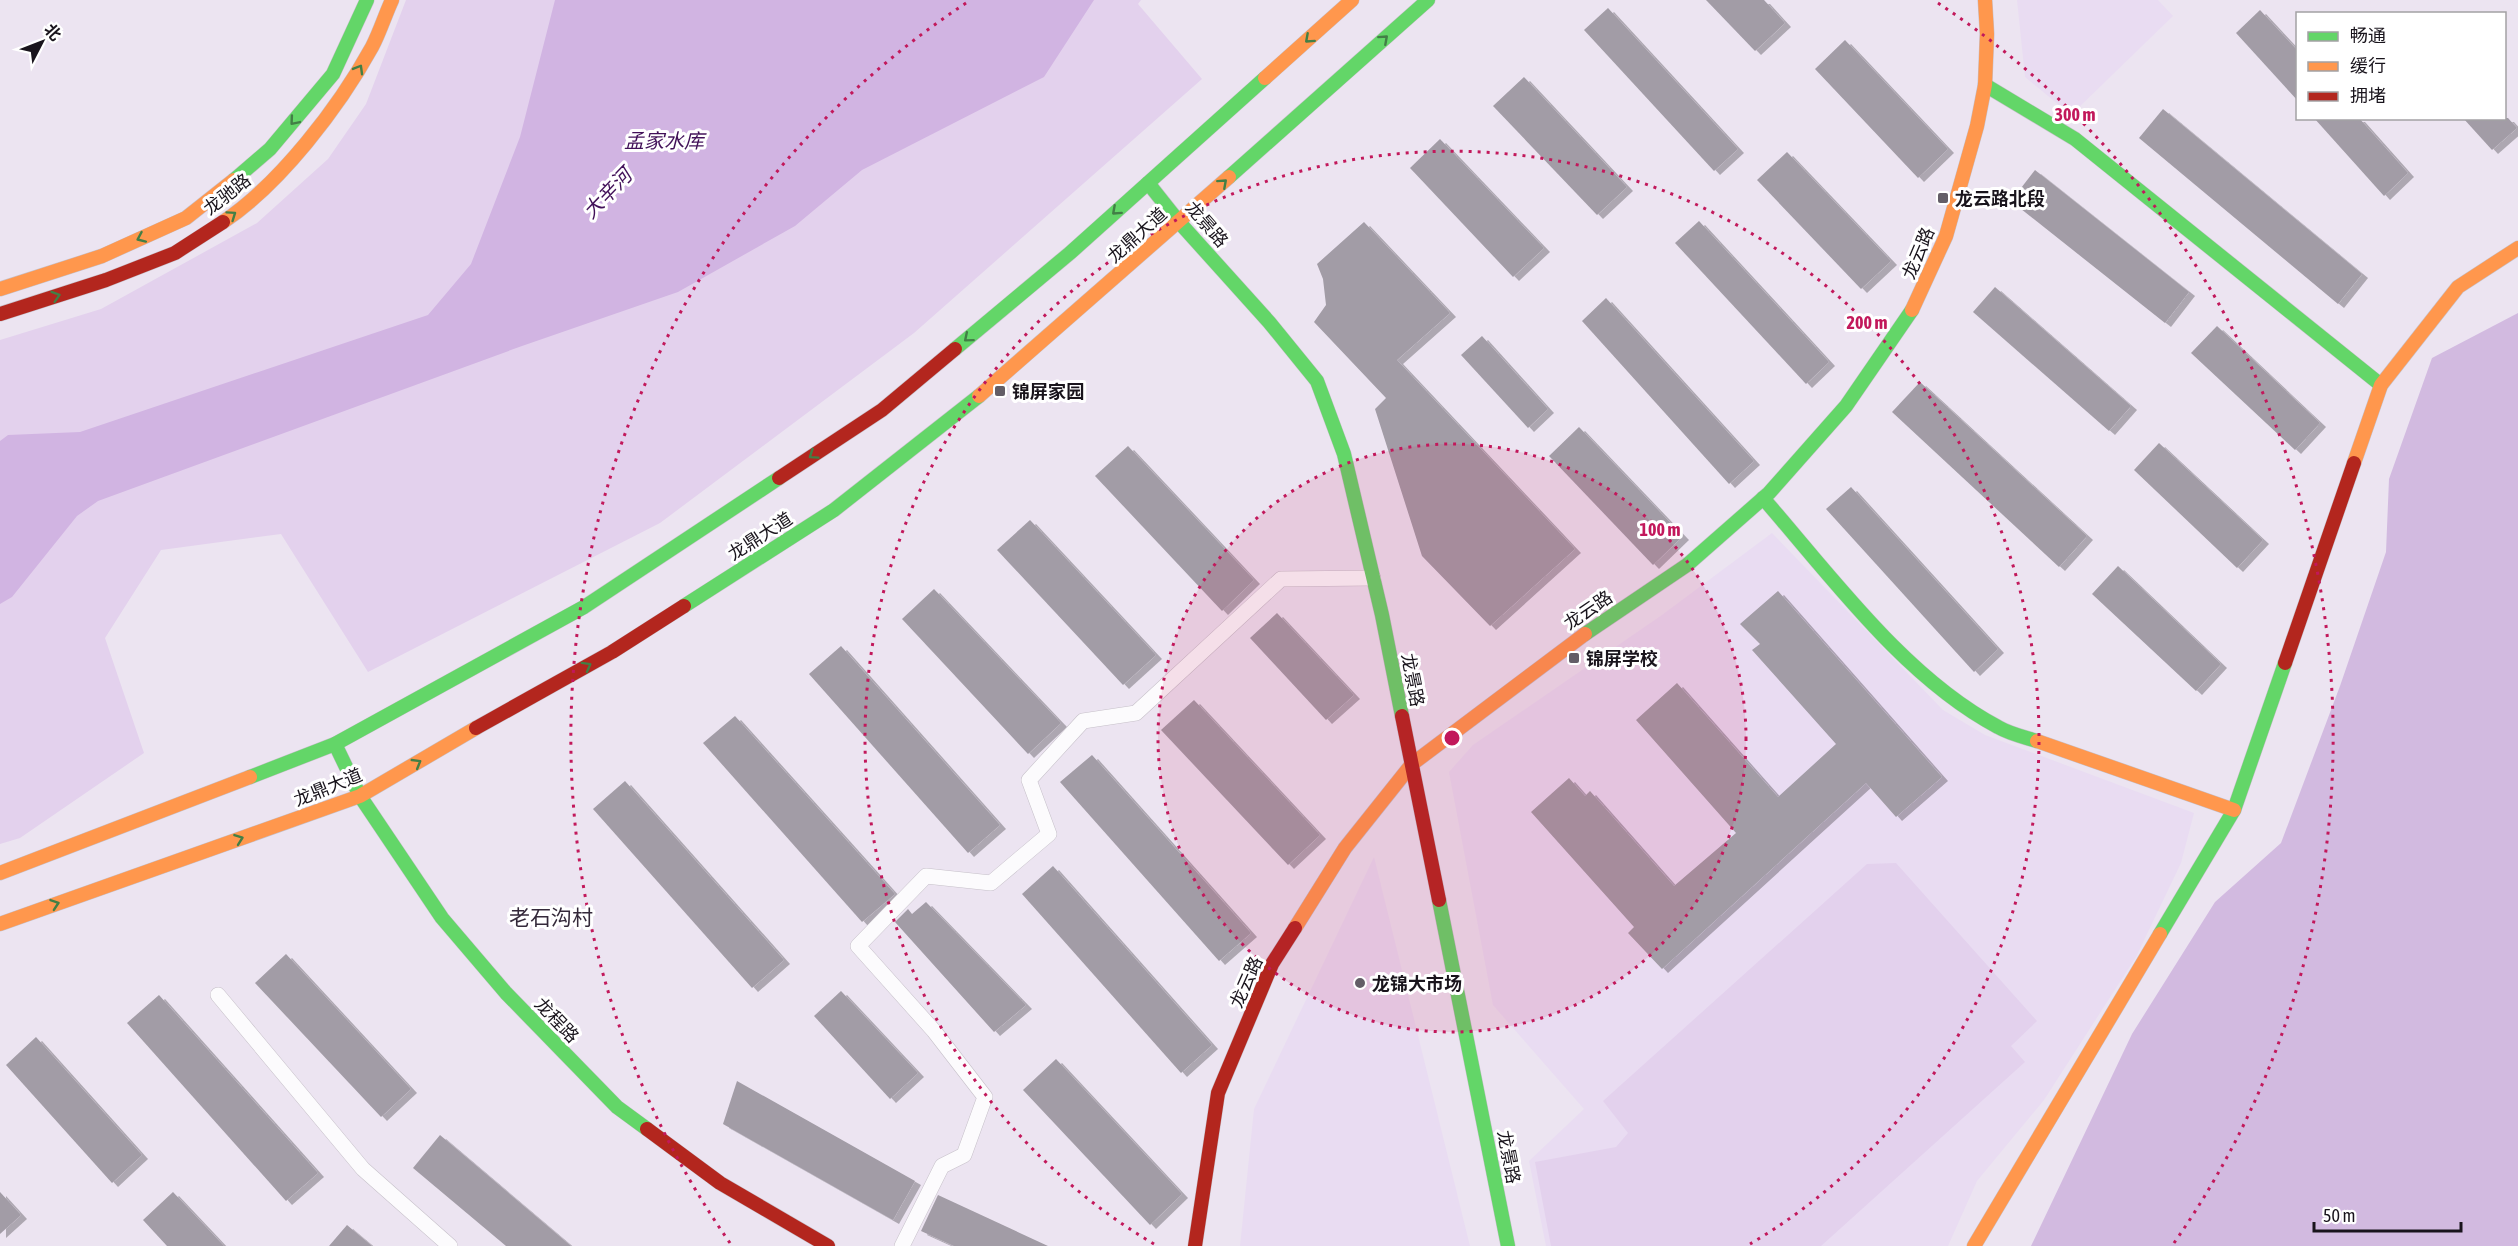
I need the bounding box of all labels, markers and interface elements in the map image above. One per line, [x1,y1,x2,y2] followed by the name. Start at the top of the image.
[12,12,72,72] north arrow
[2296,12,2506,120] legend
[41,20,65,44] text: 北
[2350,25,2386,46] text: 畅通
[1305,32,1315,43] one-way arrow
[1377,35,1388,46] one-way arrow
[2350,55,2386,76] text: 缓行
[352,65,363,75] one-way arrow
[2350,85,2386,106] text: 拥堵
[2055,104,2095,125] text: 300 m
[290,114,301,125] one-way arrow
[624,129,707,152] water label: 孟家水库
[578,161,639,223] water label: 大辛河
[199,169,255,219] street label: 龙驰路
[1216,179,1227,190] one-way arrow
[1955,188,2045,209] place label: 龙云路北段
[1936,191,1950,205] marker: 龙云路北段
[1181,197,1233,251] street label: 龙景路
[1103,203,1171,267] street label: 龙鼎大道
[1113,204,1123,215] one-way arrow
[225,211,236,222] one-way arrow
[1898,224,1938,282] street label: 龙云路
[136,231,147,243] one-way arrow
[50,291,61,303] one-way arrow
[1847,312,1887,333] text: 200 m
[964,330,975,341] one-way arrow
[1012,381,1084,402] place label: 锦屏家园
[993,384,1007,398] marker: 锦屏家园
[809,448,819,460] one-way arrow
[724,508,796,564] street label: 龙鼎大道
[1640,519,1680,540] text: 100 m
[1560,586,1616,634] street label: 龙云路
[1586,648,1658,669] place label: 锦屏学校
[1398,651,1428,709] street label: 龙景路
[1567,651,1581,665] marker: 锦屏学校
[581,662,591,673] one-way arrow
[1442,728,1462,748] centre of rings
[411,758,421,770] one-way arrow
[291,764,365,810] street label: 龙鼎大道
[233,834,244,847] one-way arrow
[49,899,60,912] one-way arrow
[509,905,593,929] district label: 老石沟村
[1225,953,1267,1011] street label: 龙云路
[1372,973,1462,994] place label: 龙锦大市场
[1353,976,1367,990] marker: 龙锦大市场
[531,993,583,1047] street label: 龙程路
[1494,1128,1524,1186] street label: 龙景路
[2314,1195,2461,1233] scale bar
[2323,1205,2355,1226] text: 50 m

